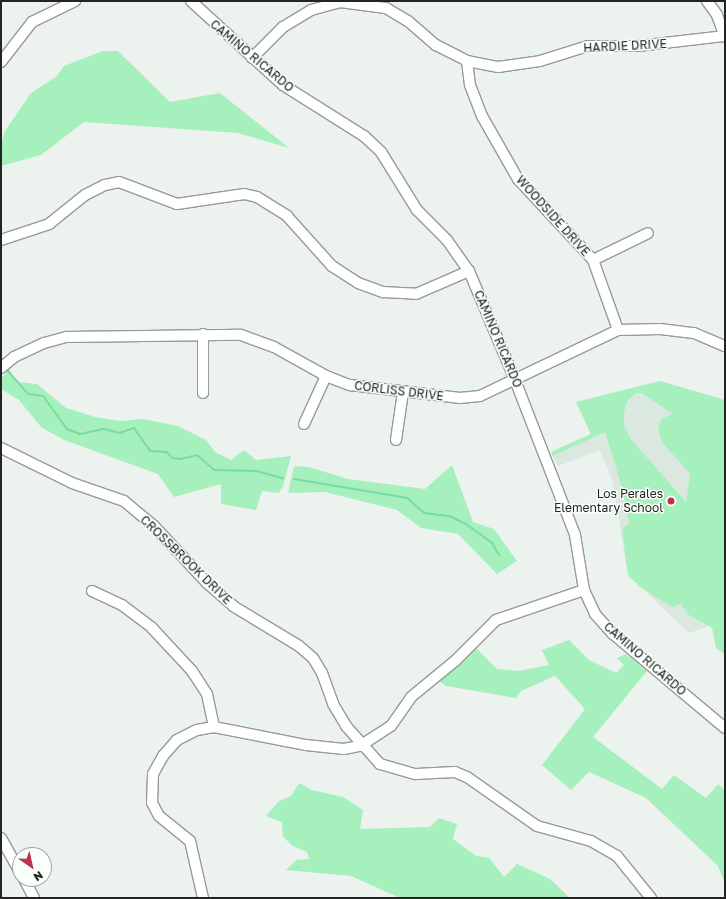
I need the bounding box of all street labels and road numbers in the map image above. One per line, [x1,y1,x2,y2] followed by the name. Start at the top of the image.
[207,17,297,95] street label: CAMINO RICARDO
[583,37,667,55] street label: HARDIE DRIVE
[513,173,593,259] street label: WOODSIDE DRIVE
[471,288,525,390] street label: CAMINO RICARDO
[354,378,444,404] street label: CORLISS DRIVE
[137,513,235,607] street label: CROSSBROOK DRIVE
[601,619,689,699] street label: CAMINO RICARDO

